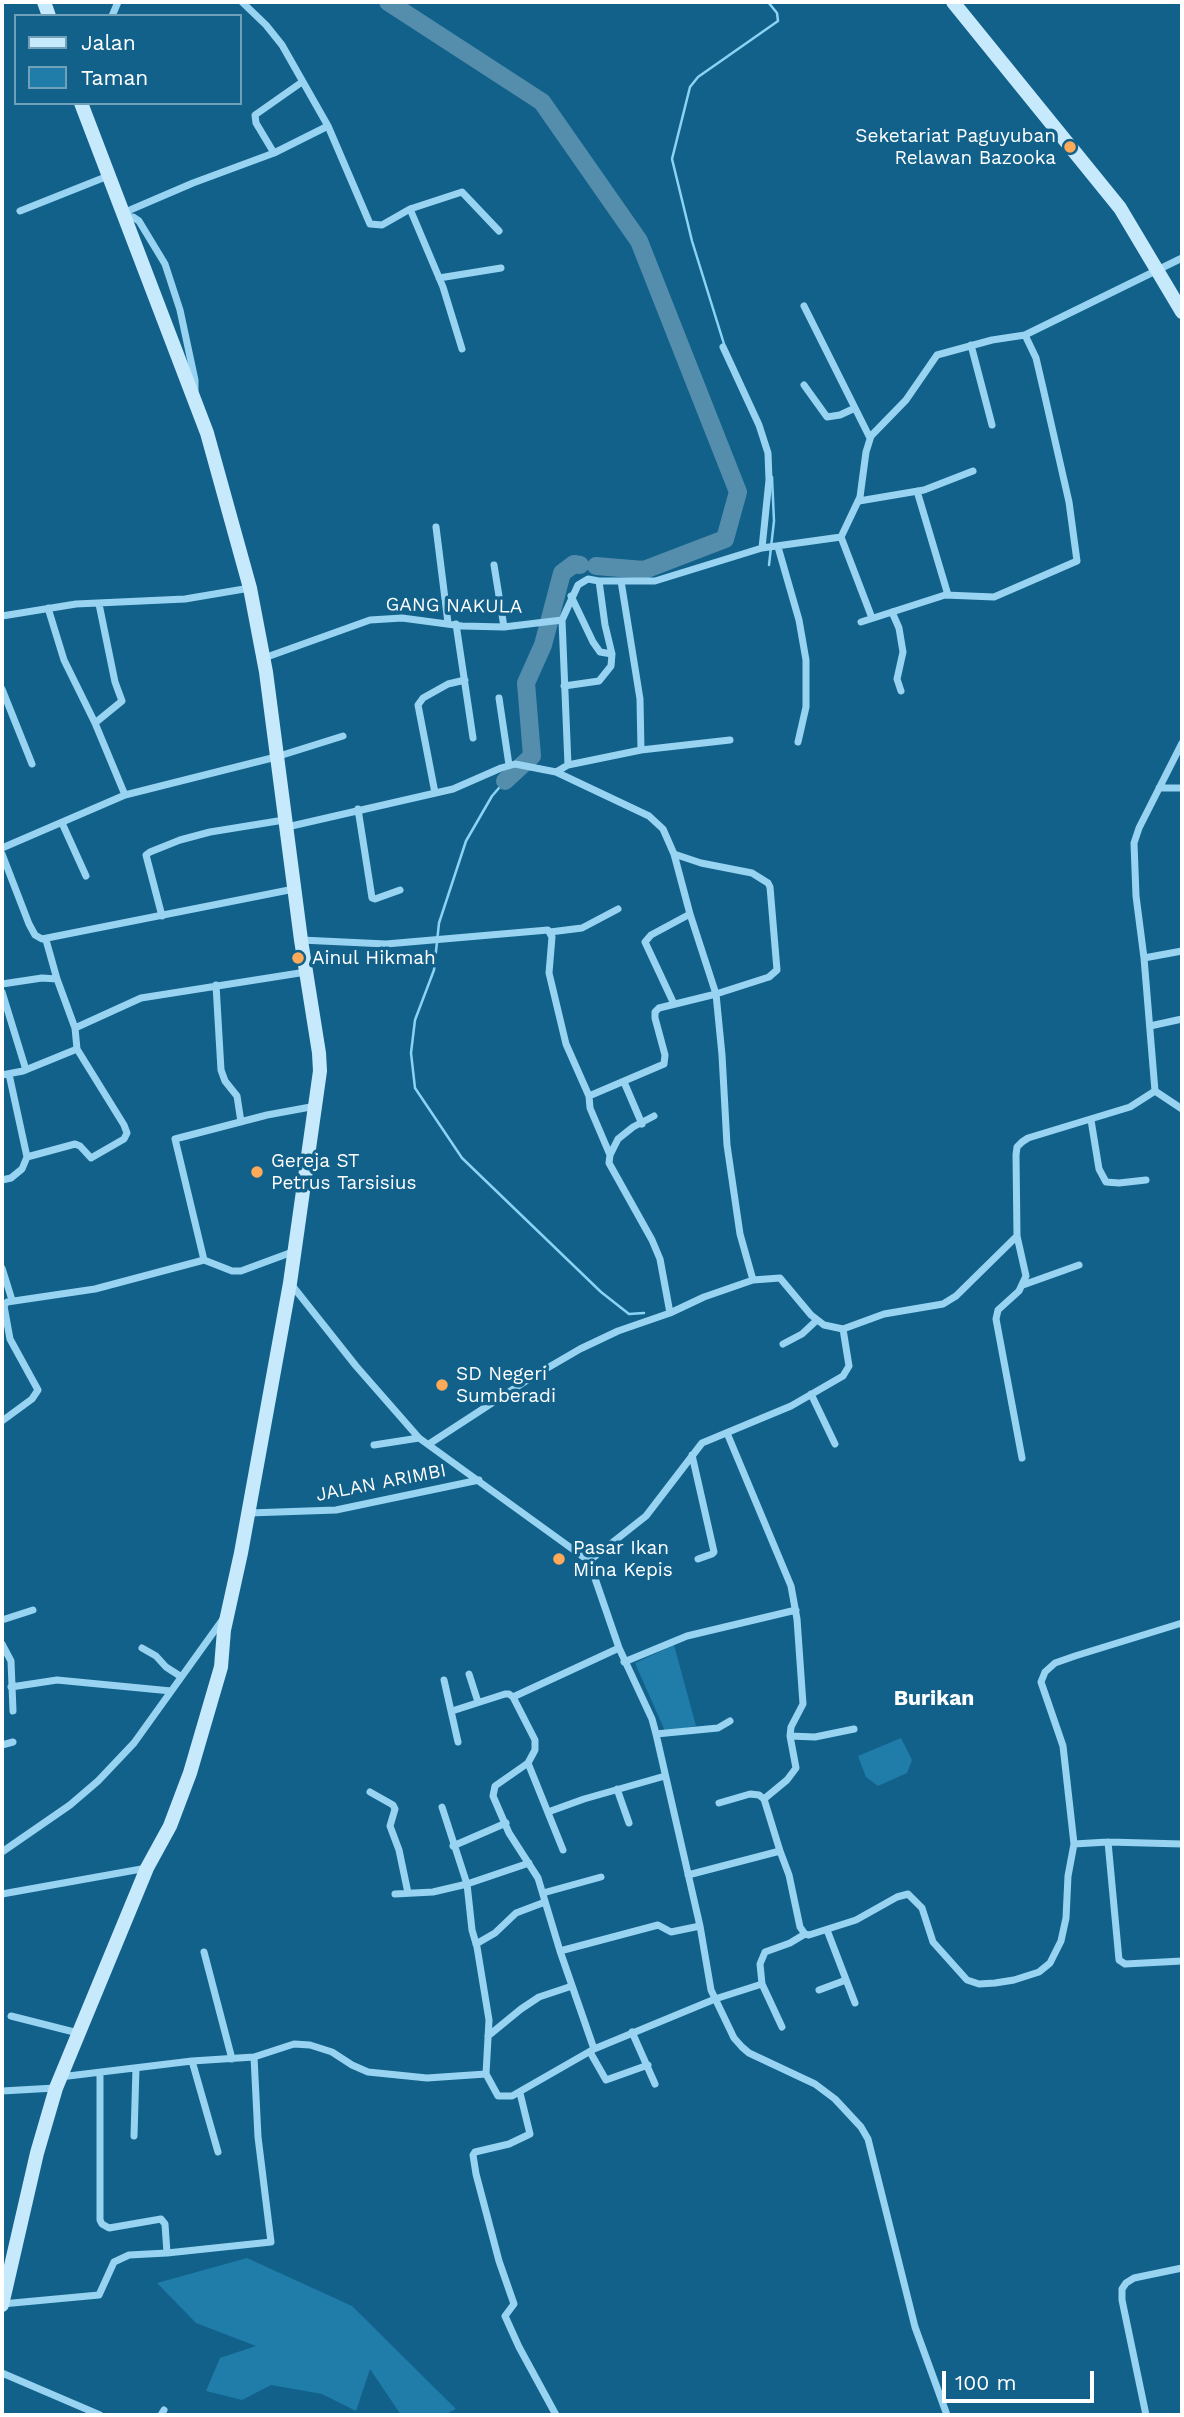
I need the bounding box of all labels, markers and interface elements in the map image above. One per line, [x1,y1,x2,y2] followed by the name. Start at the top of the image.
[14,14,242,105] legend
[81,30,136,55] text: Jalan
[81,65,148,90] text: Taman
[855,125,1056,169] place label: Seketariat Paguyuban Relawan Bazooka
[1062,139,1078,155] marker: Seketariat Paguyuban Relawan Bazooka
[385,593,523,619] street label: GANG NAKULA
[312,947,436,969] place label: Ainul Hikmah
[290,950,306,966] marker: Ainul Hikmah
[271,1150,417,1194] place label: Gereja ST Petrus Tarsisius
[249,1164,265,1180] marker: Gereja ST Petrus Tarsisius
[456,1363,556,1407] place label: SD Negeri Sumberadi
[434,1377,450,1393] marker: SD Negeri Sumberadi
[314,1459,448,1507] street label: JALAN ARIMBI
[573,1537,673,1581] place label: Pasar Ikan Mina Kepis
[551,1551,567,1567] marker: Pasar Ikan Mina Kepis
[894,1686,974,1712] district label: Burikan
[946,2358,1098,2402] scale bar
[955,2370,1017,2395] text: 100 m

